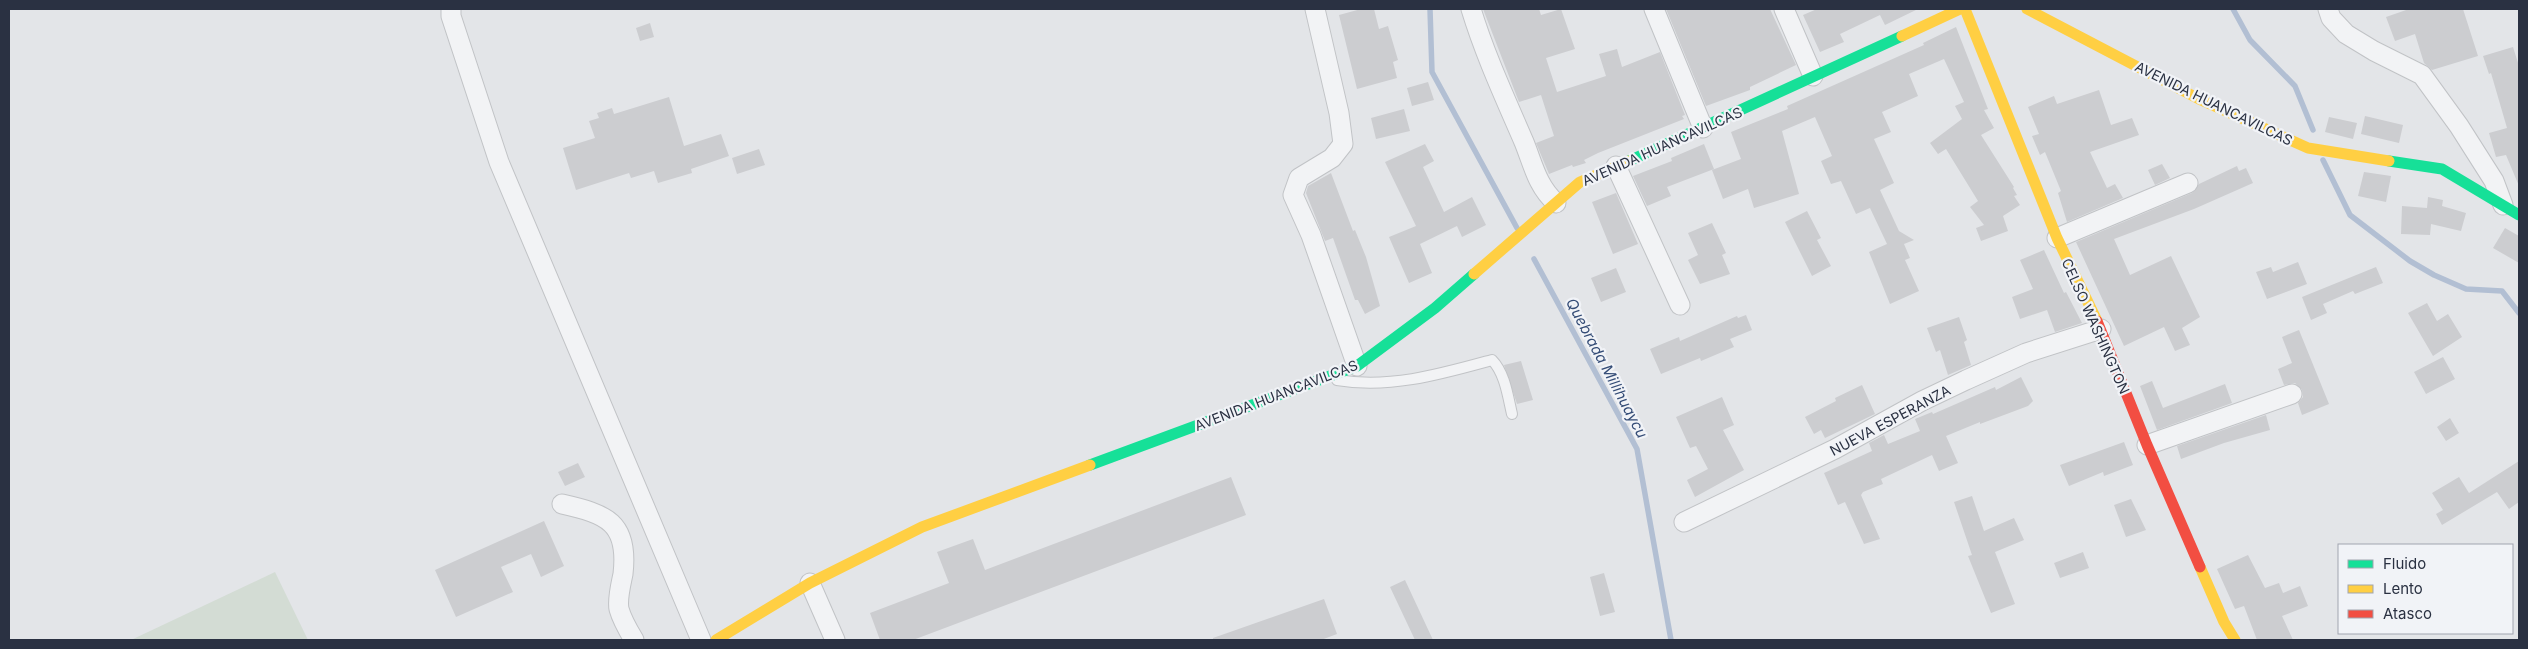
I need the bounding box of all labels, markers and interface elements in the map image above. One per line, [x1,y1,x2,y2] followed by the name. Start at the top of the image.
[2132,57,2296,149] street label: AVENIDA HUANCAVILCAS
[1579,103,1745,189] street label: AVENIDA HUANCAVILCAS
[2058,256,2134,396] street label: CELSO WASHINGTON
[1562,295,1652,441] water label: Quebrada Millihuaycu
[1192,356,1360,434] street label: AVENIDA HUANCAVILCAS
[1827,381,1953,459] street label: NUEVA ESPERANZA
[2338,544,2513,634] legend
[2383,554,2426,573] text: Fluido
[2383,579,2423,598] text: Lento
[2383,604,2432,623] text: Atasco

